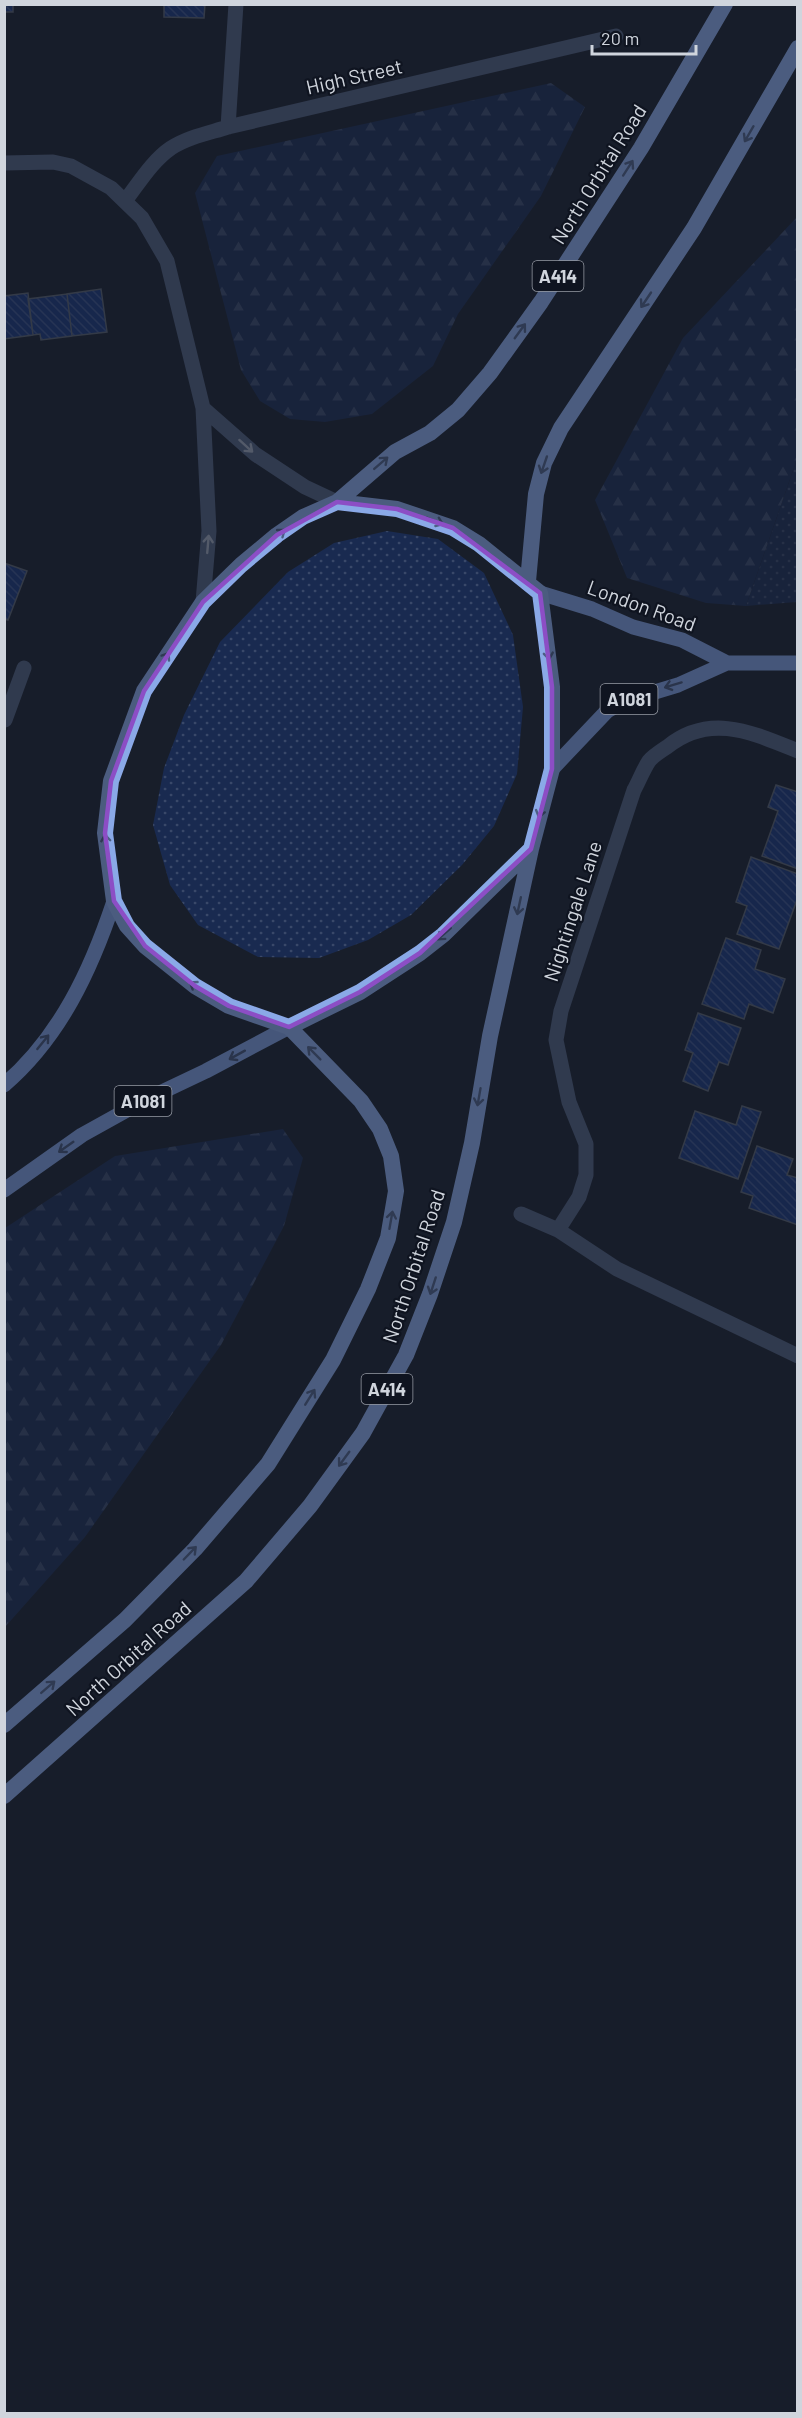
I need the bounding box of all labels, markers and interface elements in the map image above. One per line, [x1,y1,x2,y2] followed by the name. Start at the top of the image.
[592,18,696,56] scale bar
[601,27,639,49] text: 20 m
[303,53,405,99] street label: High Street
[545,100,651,248] street label: North Orbital Road
[743,125,755,142] one-way arrow
[622,160,634,177] one-way arrow
[532,261,584,291] road number: A414
[640,291,652,308] one-way arrow
[514,323,527,339] one-way arrow
[239,439,254,454] one-way arrow
[538,455,549,474] one-way arrow
[373,457,389,470] one-way arrow
[425,516,444,527] one-way arrow
[270,529,286,542] one-way arrow
[203,534,214,554] one-way arrow
[584,574,700,636] street label: London Road
[542,641,553,660] one-way arrow
[158,653,170,669] one-way arrow
[664,680,683,691] one-way arrow
[600,684,658,714] road number: A1081
[535,799,547,818] one-way arrow
[100,833,111,853] one-way arrow
[538,838,606,984] street label: Nightingale Lane
[512,896,524,915] one-way arrow
[437,927,452,941] one-way arrow
[189,980,206,992] one-way arrow
[37,1034,50,1050] one-way arrow
[307,1045,322,1060] one-way arrow
[229,1050,247,1061] one-way arrow
[114,1086,172,1116] road number: A1081
[474,1087,485,1106] one-way arrow
[58,1141,74,1153] one-way arrow
[377,1186,449,1346] street label: North Orbital Road
[386,1211,397,1231] one-way arrow
[426,1276,437,1295] one-way arrow
[362,1374,412,1404] road number: A414
[304,1389,316,1406] one-way arrow
[338,1451,351,1467] one-way arrow
[183,1546,197,1561] one-way arrow
[60,1596,196,1720] street label: North Orbital Road
[40,1680,56,1694] one-way arrow

